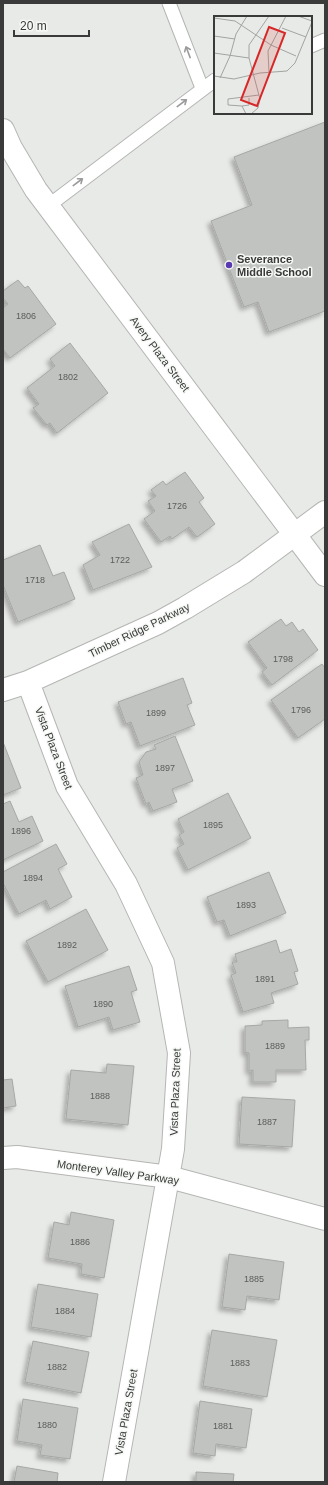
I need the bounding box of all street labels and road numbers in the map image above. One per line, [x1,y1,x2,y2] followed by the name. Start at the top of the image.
[128,314,192,394] street label: Avery Plaza Street
[87,600,192,660] street label: Timber Ridge Parkway
[33,705,75,791] street label: Vista Plaza Street
[167,1048,183,1136] street label: Vista Plaza Street
[56,1157,180,1187] street label: Monterey Valley Parkway
[113,1368,139,1456] street label: Vista Plaza Street

